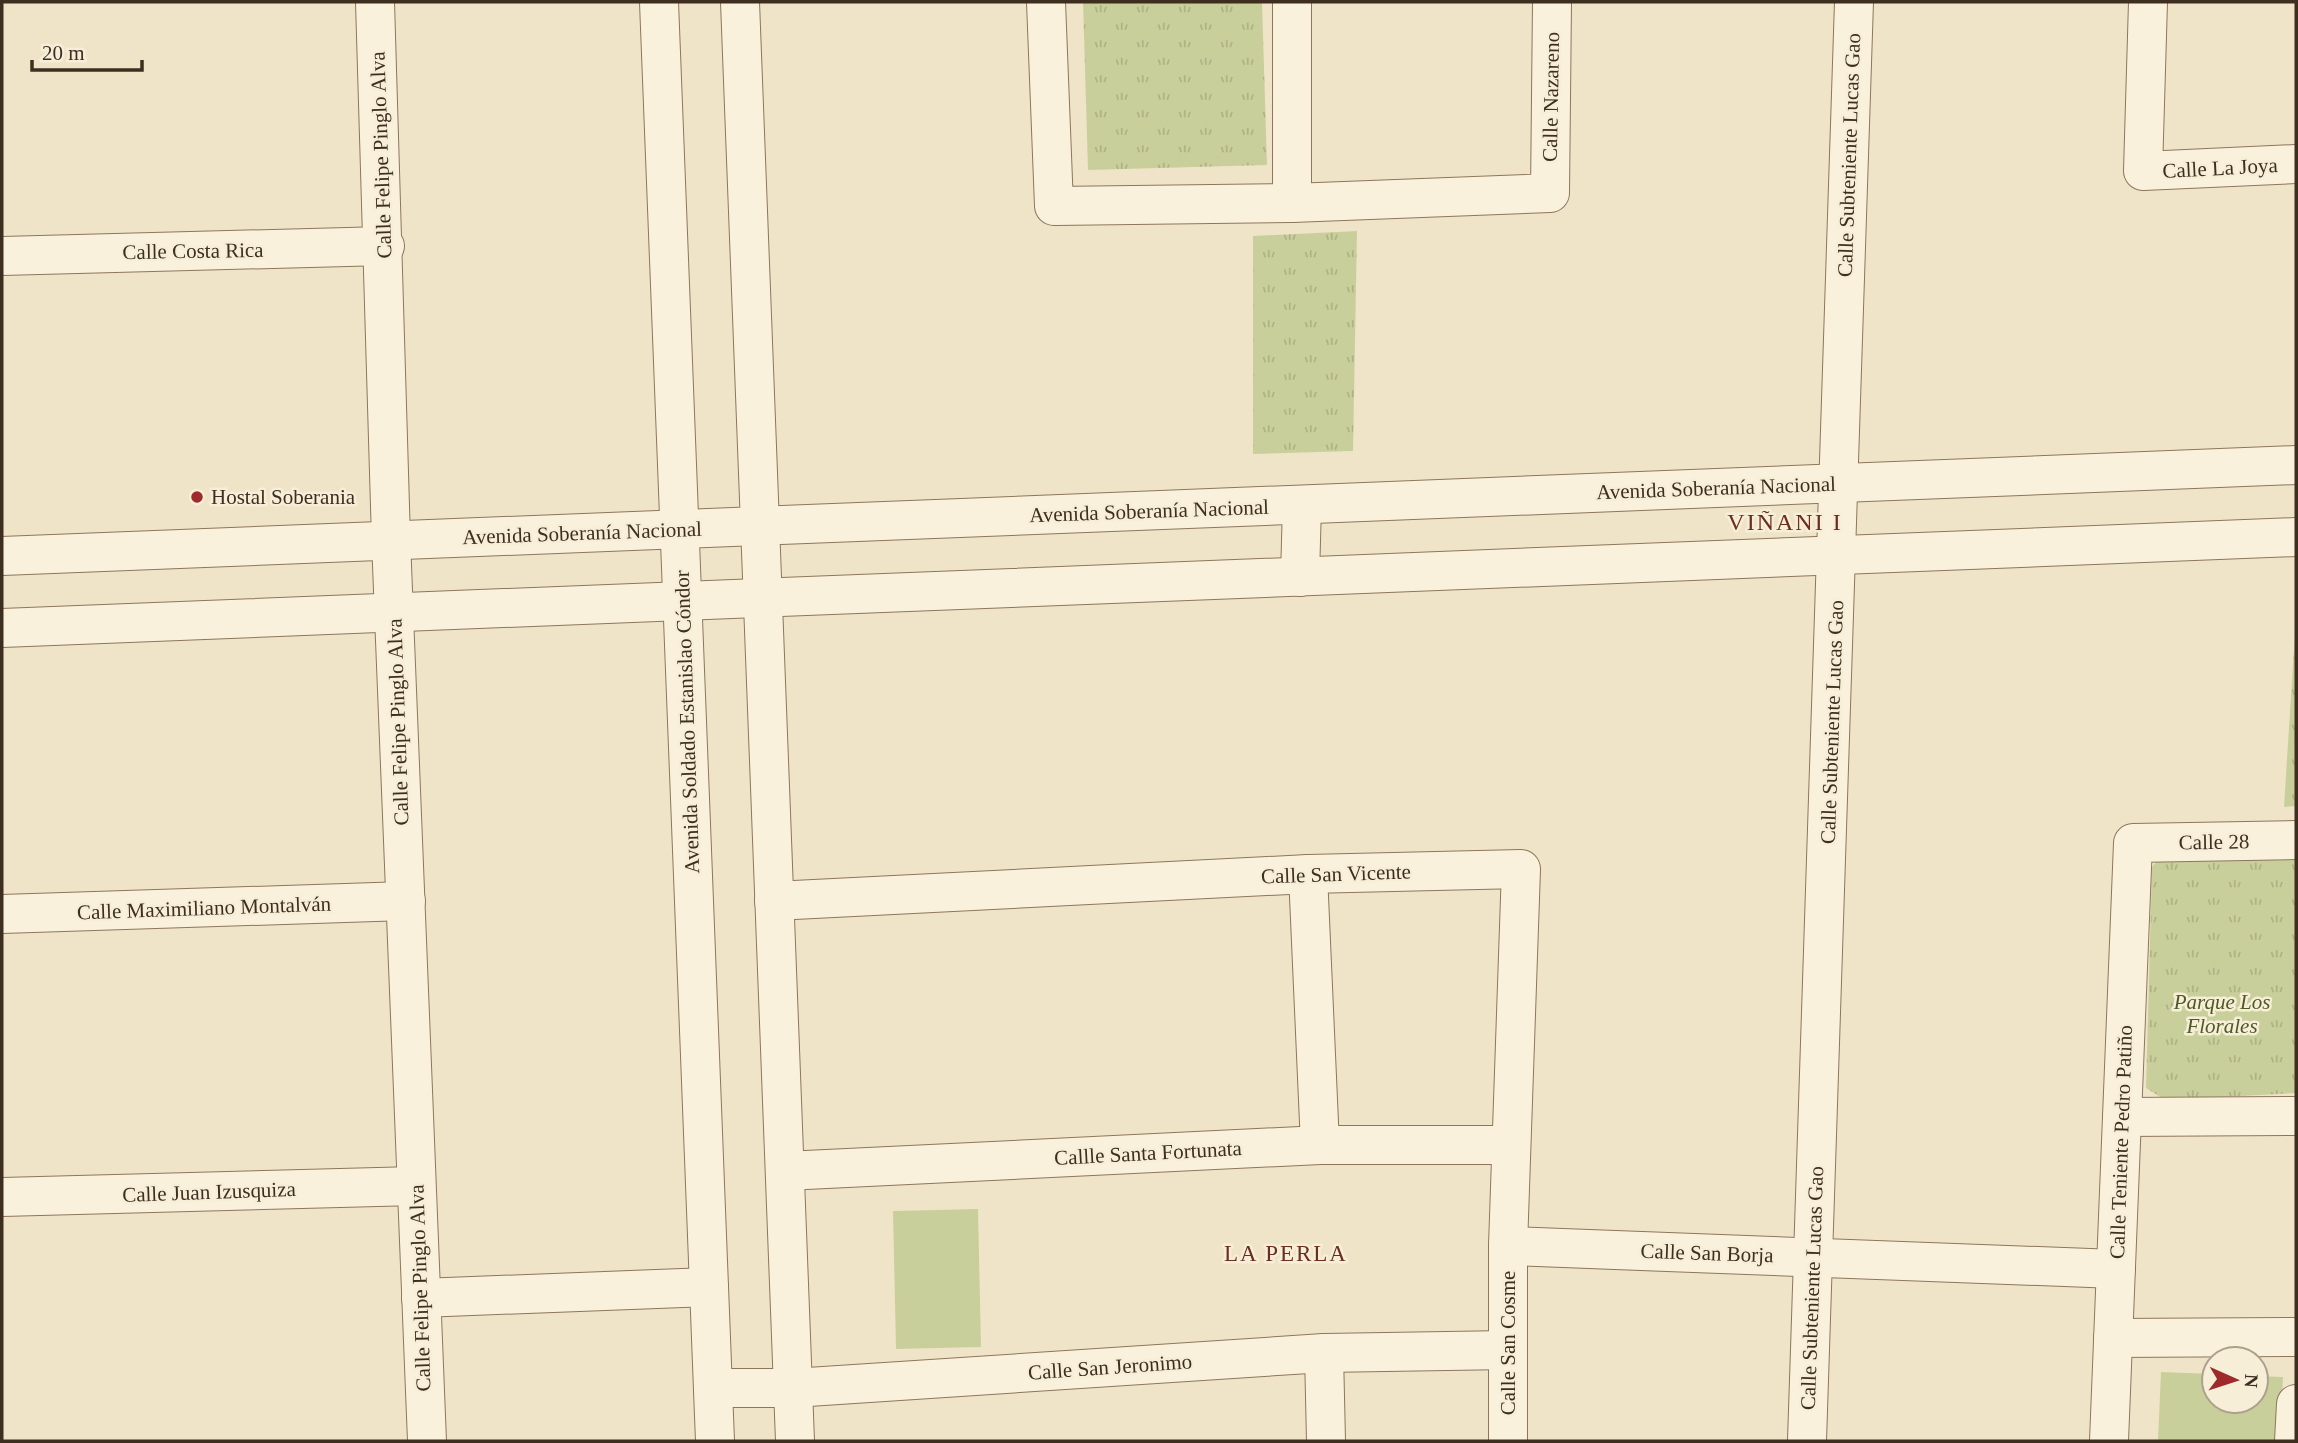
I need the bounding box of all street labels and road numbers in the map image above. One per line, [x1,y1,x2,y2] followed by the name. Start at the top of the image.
[1538,32,1564,162] street label: Calle Nazareno
[1833,32,1865,278] street label: Calle Subteniente Lucas Gao
[365,50,397,259] street label: Calle Felipe Pinglo Alva
[2162,153,2279,183] street label: Calle La Joya
[122,238,264,264] street label: Calle Costa Rica
[1596,472,1836,504] street label: Avenida Soberanía Nacional
[1029,495,1269,527] street label: Avenida Soberanía Nacional
[462,517,702,549] street label: Avenida Soberanía Nacional
[670,570,704,874] street label: Avenida Soldado Estanislao Cóndor
[1816,599,1848,845] street label: Calle Subteniente Lucas Gao
[382,617,414,826] street label: Calle Felipe Pinglo Alva
[2179,829,2249,855] street label: Calle 28
[1261,859,1411,889] street label: Calle San Vicente
[77,892,332,924] street label: Calle Maximiliano Montalván
[2105,1024,2137,1260] street label: Calle Teniente Pedro Patiño
[1054,1136,1243,1170] street label: Callle Santa Fortunata
[1796,1165,1828,1411] street label: Calle Subteniente Lucas Gao
[122,1177,297,1207] street label: Calle Juan Izusquiza
[404,1183,436,1392] street label: Calle Felipe Pinglo Alva
[1640,1239,1775,1267] street label: Calle San Borja
[1496,1271,1520,1415] street label: Calle San Cosme
[1027,1349,1193,1385] street label: Calle San Jeronimo

